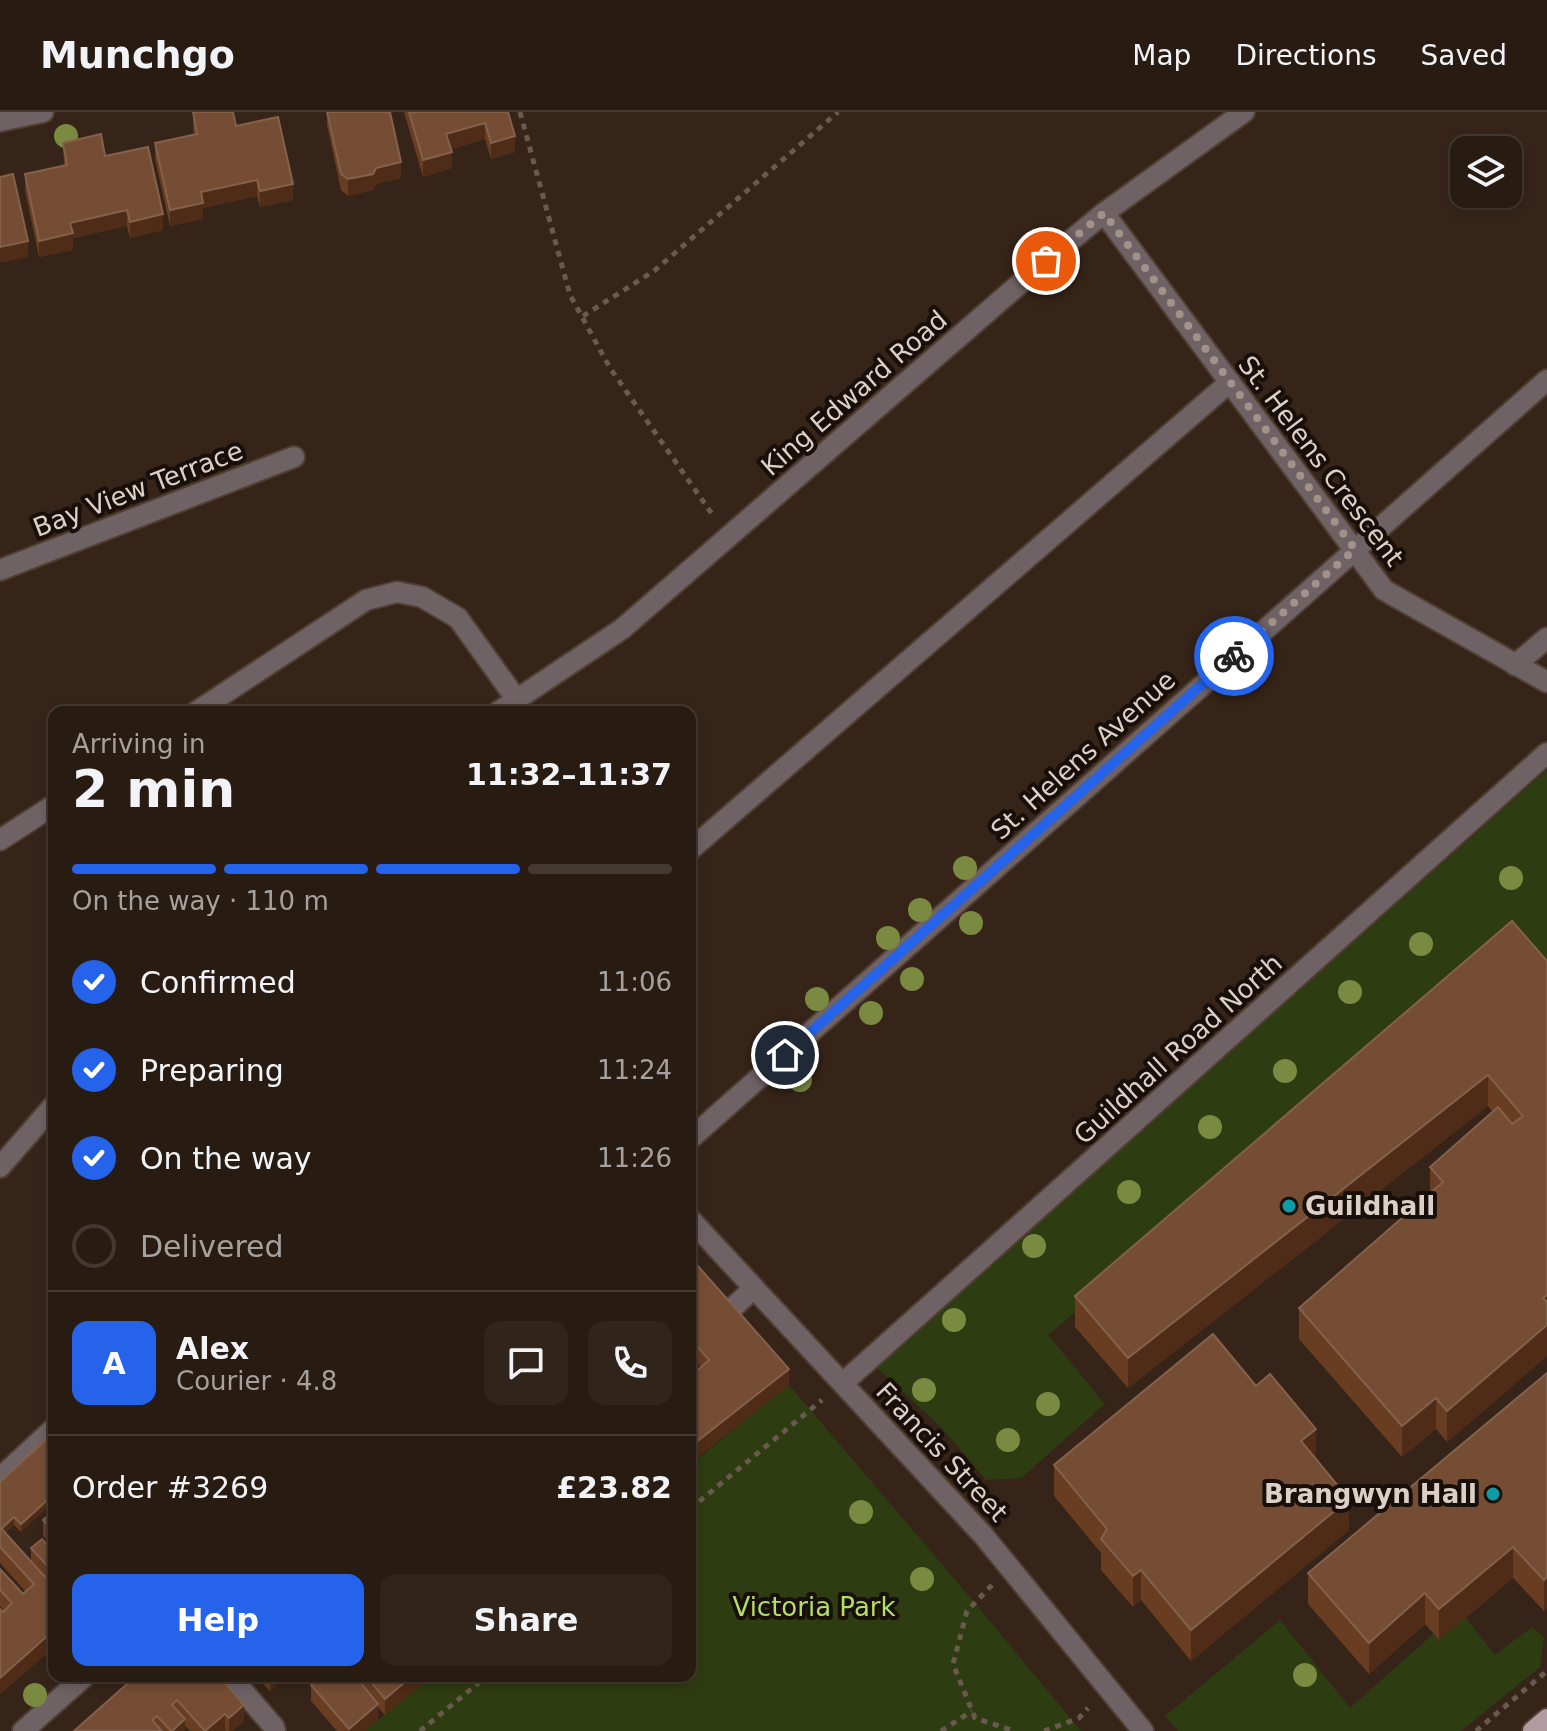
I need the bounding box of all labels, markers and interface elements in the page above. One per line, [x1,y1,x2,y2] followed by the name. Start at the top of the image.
[40,33,235,77] text: Munchgo
[1132,39,1191,72] text: Map
[1235,39,1376,72] text: Directions
[1420,39,1507,72] text: Saved
[1450,136,1522,208] map controls
[1450,136,1522,208] button: layers
[1012,227,1080,295] pin
[1024,239,1068,283] icon: bag
[755,304,953,482] street label: King Edward Road
[1232,350,1410,572] street label: St. Helens Crescent
[29,435,247,543] street label: Bay View Terrace
[1194,616,1274,696] courier
[1212,634,1256,678] icon: bike
[985,665,1181,845] street label: St. Helens Avenue
[72,729,206,759] text: Arriving in
[466,757,672,792] text: 11:32–11:37
[72,759,235,819] text: 2 min
[72,886,329,916] text: On the way · 110 m
[1068,948,1288,1150] street label: Guildhall Road North
[72,960,116,1004] icon: check
[140,965,296,1000] text: Confirmed
[597,967,672,997] text: 11:06
[751,1021,819,1089] pin
[763,1033,807,1077] icon: home
[72,1048,116,1092] icon: check
[140,1053,284,1088] text: Preparing
[597,1055,672,1085] text: 11:24
[72,1136,116,1180] icon: check
[140,1141,312,1176] text: On the way
[597,1143,672,1173] text: 11:26
[1305,1191,1435,1221] place label: Guildhall
[1280,1197,1298,1215] marker: Guildhall
[140,1229,284,1264] text: Delivered
[484,1321,568,1405] button: chat
[588,1321,672,1405] button: phone
[176,1331,249,1366] text: Alex
[102,1346,126,1381] text: A
[176,1366,337,1396] text: Courier · 4.8
[870,1376,1014,1528] street label: Francis Street
[72,1470,268,1505] text: Order #3269
[556,1470,672,1505] text: £23.82
[1264,1479,1477,1509] place label: Brangwyn Hall
[1484,1485,1502,1503] marker: Brangwyn Hall
[72,1574,364,1666] button: Help
[380,1574,672,1666] button: Share
[732,1592,896,1622] park label: Victoria Park

